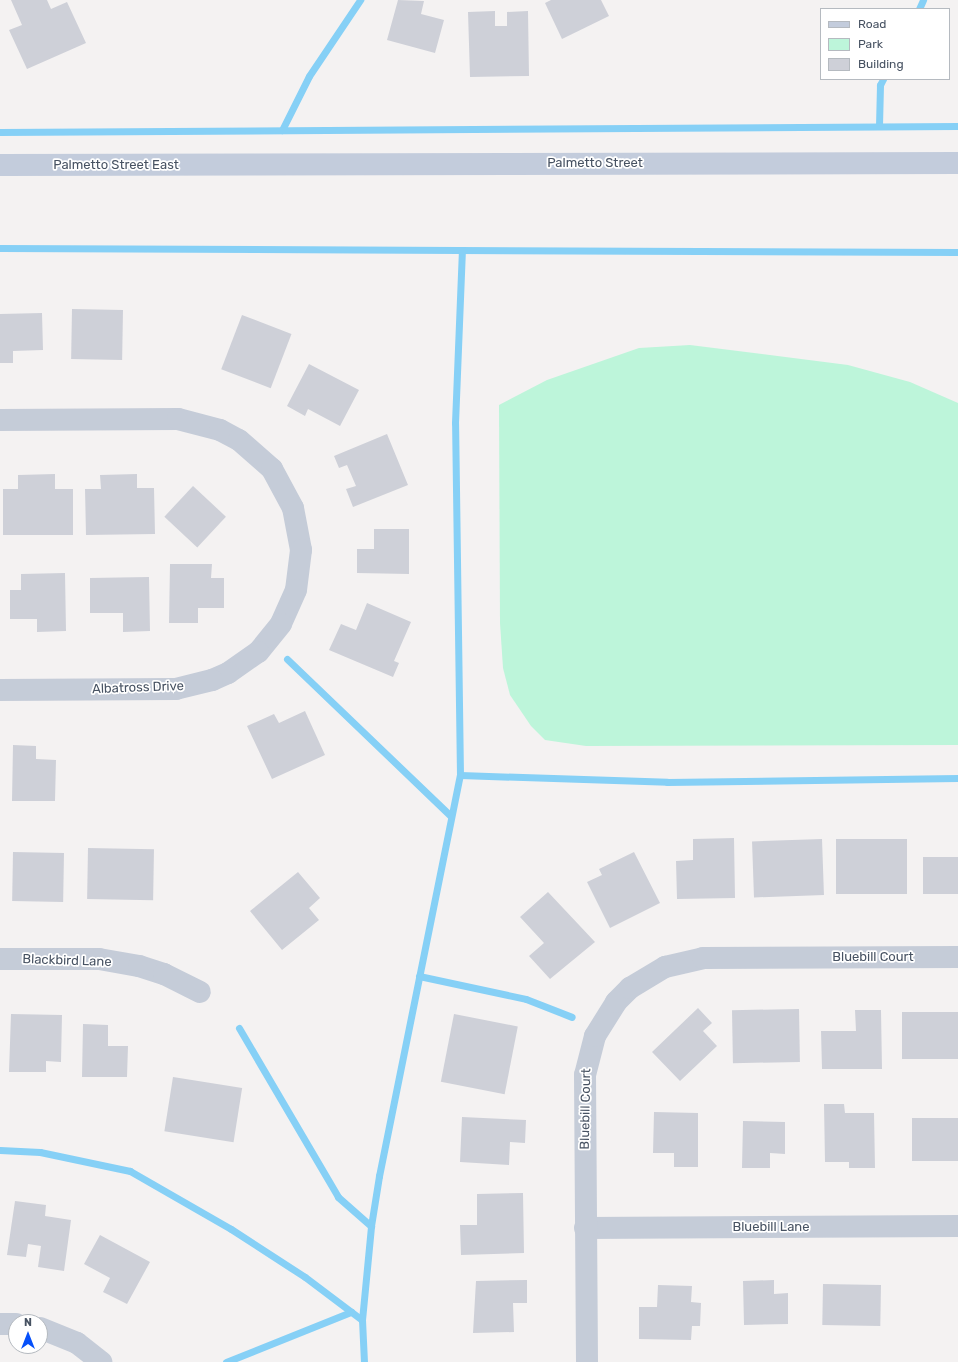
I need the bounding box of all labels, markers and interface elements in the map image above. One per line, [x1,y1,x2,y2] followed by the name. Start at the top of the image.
[820,8,950,80] legend
[858,17,886,31] text: Road
[858,37,883,51] text: Park
[858,57,904,71] text: Building
[547,155,643,171] street label: Palmetto Street
[53,157,179,173] street label: Palmetto Street East
[92,679,184,697] street label: Albatross Drive
[832,949,914,965] street label: Bluebill Court
[22,952,112,970] street label: Blackbird Lane
[577,1068,595,1150] street label: Bluebill Court
[733,1219,809,1235] street label: Bluebill Lane
[8,1314,48,1354] north arrow
[24,1316,32,1329] text: N

